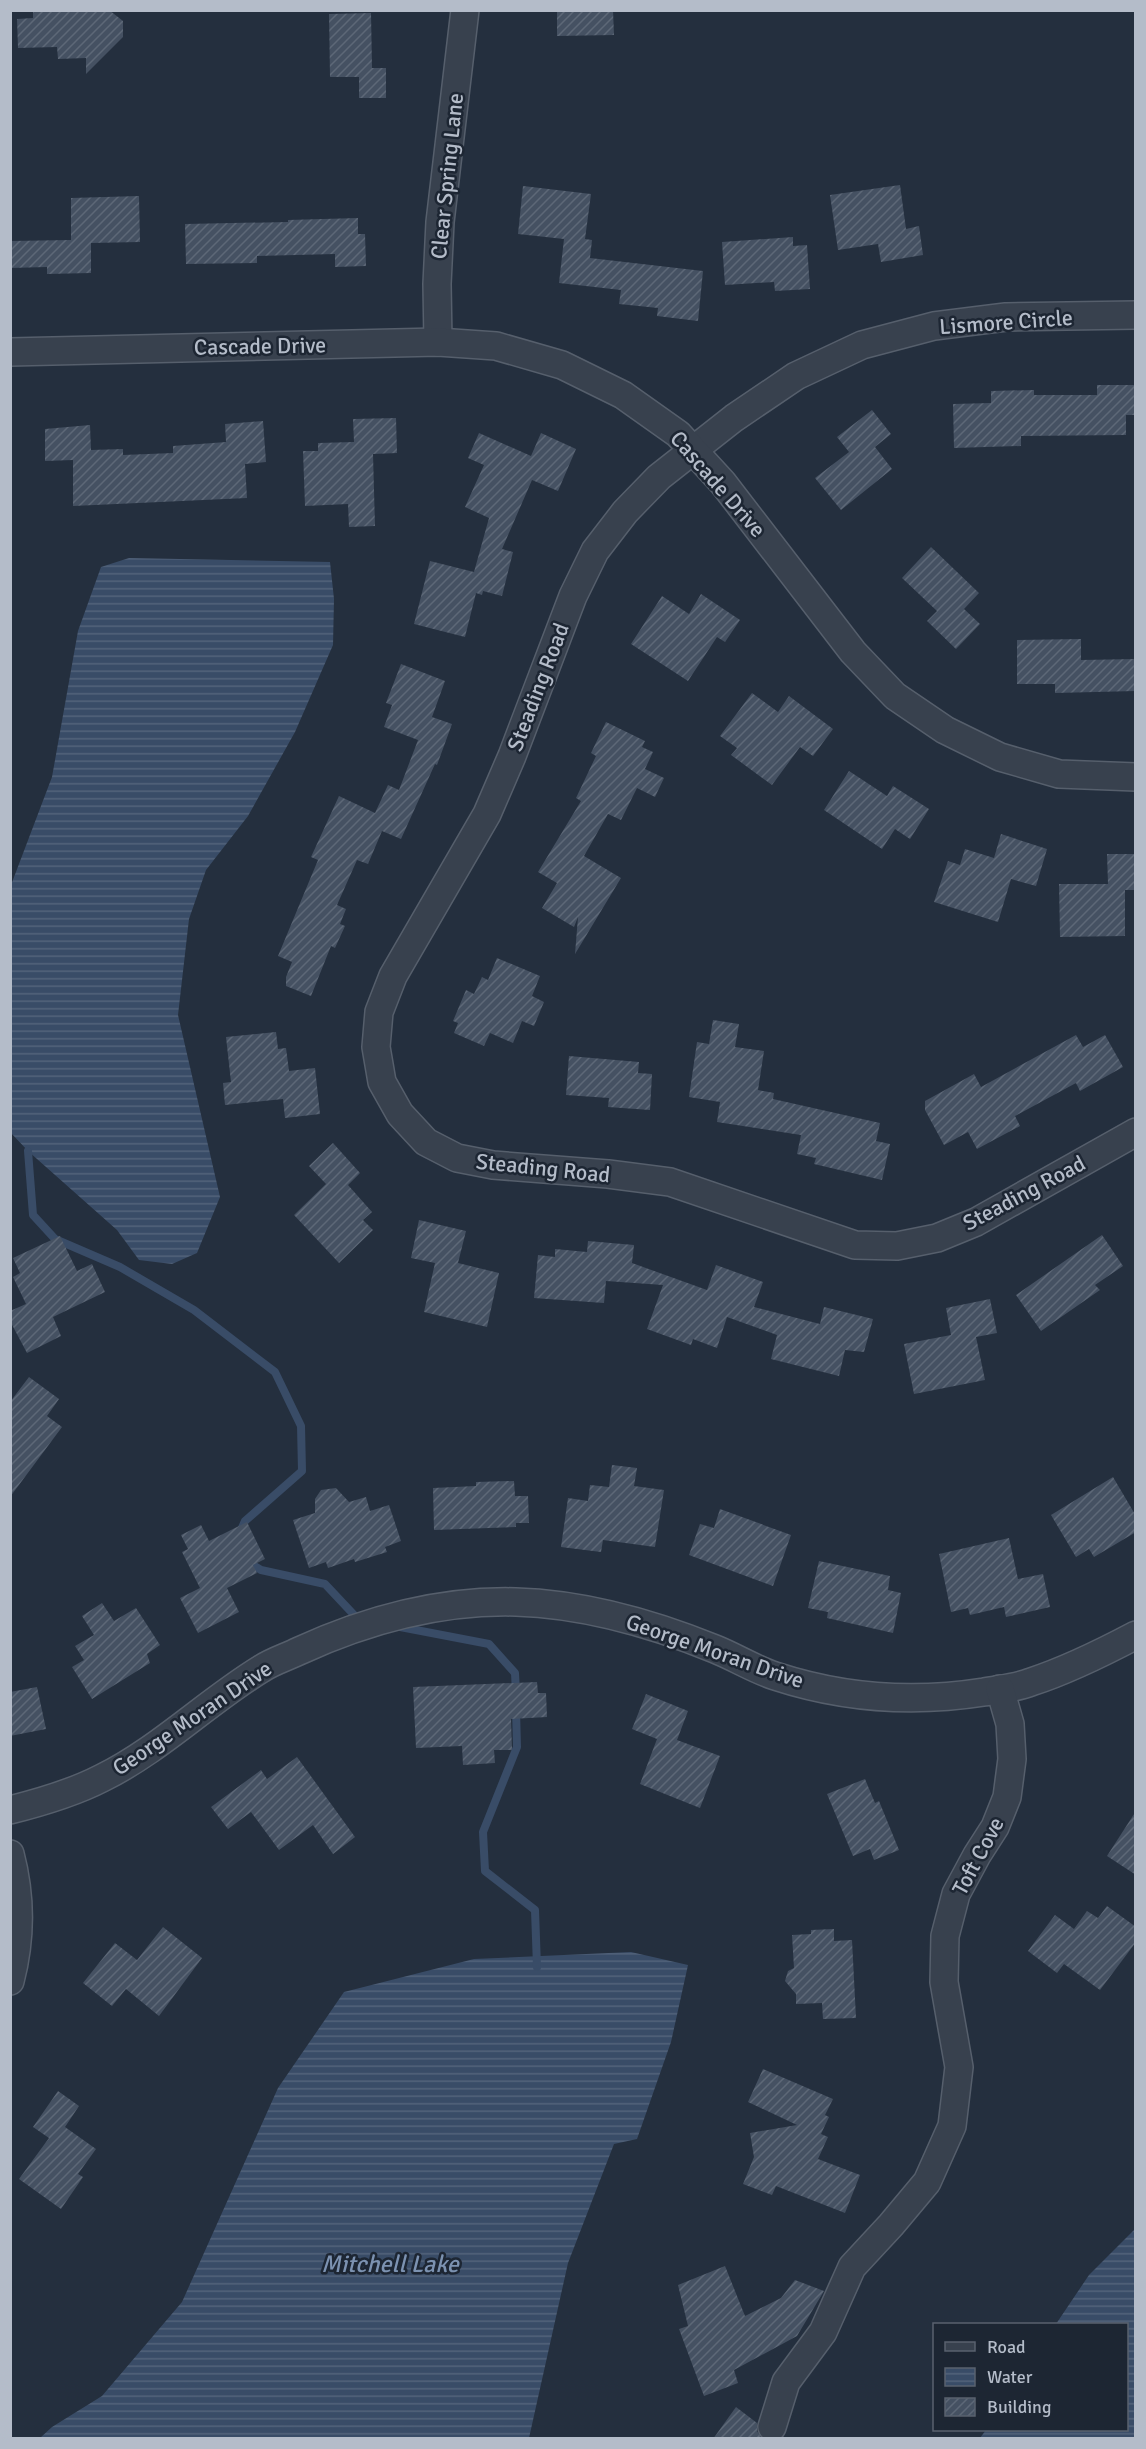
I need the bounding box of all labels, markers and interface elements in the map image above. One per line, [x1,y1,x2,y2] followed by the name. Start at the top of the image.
[425,92,469,260] street label: Clear Spring Lane
[938,304,1074,340] street label: Lismore Circle
[194,331,326,361] street label: Cascade Drive
[664,425,772,543] street label: Cascade Drive
[501,619,575,755] street label: Steading Road
[475,1148,611,1188] street label: Steading Road
[958,1149,1090,1237] street label: Steading Road
[623,1608,807,1694] street label: George Moran Drive
[107,1655,277,1781] street label: George Moran Drive
[946,1812,1010,1900] street label: Toft Cove
[321,2249,460,2279] water label: Mitchell Lake
[933,2323,1128,2431] legend
[987,2336,1026,2358] text: Road
[987,2366,1033,2388] text: Water
[987,2396,1051,2418] text: Building

